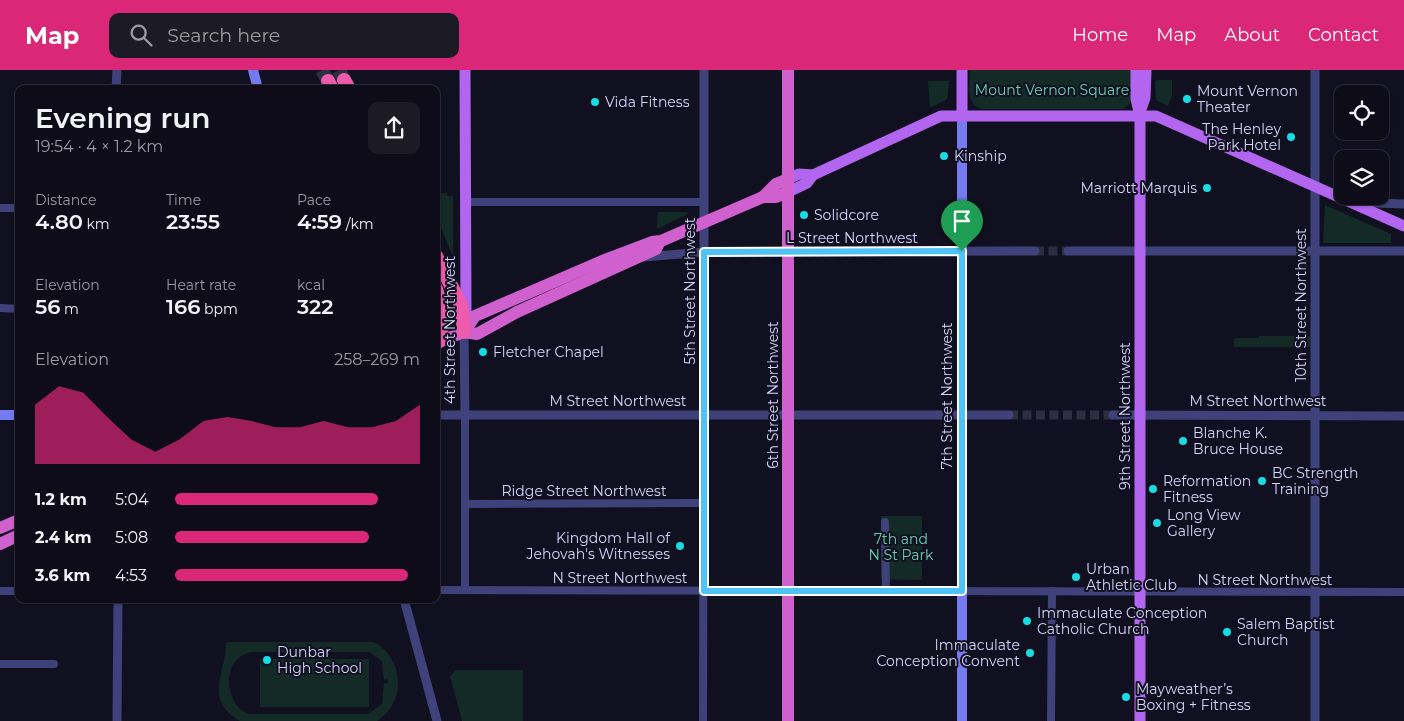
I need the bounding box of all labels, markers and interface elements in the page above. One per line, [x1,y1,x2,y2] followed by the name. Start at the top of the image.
[109,13,459,58] search box
[25,21,79,50] text: Map
[127,21,155,49] icon: search
[167,24,280,47] text: Search here
[1072,24,1128,46] text: Home
[1156,24,1196,46] text: Map
[1224,24,1280,46] text: About
[1308,24,1379,46] text: Contact
[975,81,1129,99] park label: Mount Vernon Square
[1197,82,1298,116] place label: Mount Vernon Theater
[1334,85,1389,205] map controls
[1334,85,1389,140] button: locate
[605,93,690,111] place label: Vida Fitness
[1181,93,1193,105] marker: Mount Vernon Theater
[589,96,601,108] marker: Vida Fitness
[35,101,210,135] text: Evening run
[368,102,420,154] button: share
[1202,120,1281,154] place label: The Henley Park Hotel
[1285,131,1297,143] marker: The Henley Park Hotel
[35,137,163,156] text: 19:54 · 4 × 1.2 km
[954,147,1007,165] place label: Kinship
[938,150,950,162] marker: Kinship
[1334,150,1389,205] button: layers
[1080,179,1197,197] place label: Marriott Marquis
[1201,182,1213,194] marker: Marriott Marquis
[35,191,97,209] text: Distance
[166,191,201,209] text: Time
[297,191,331,209] text: Pace
[941,200,983,251] pin
[814,206,879,224] place label: Solidcore
[948,207,976,235] icon: arrive
[35,209,83,234] text: 4.80
[166,209,220,234] text: 23:55
[297,209,342,234] text: 4:59
[798,209,810,221] marker: Solidcore
[83,215,110,233] text: km
[342,215,374,233] text: /km
[681,217,699,364] street label: 5th Street Northwest
[1292,228,1310,382] street label: 10th Street Northwest
[786,229,918,247] street label: L Street Northwest
[441,256,459,404] street label: 4th Street Northwest
[35,276,100,294] text: Elevation
[166,276,236,294] text: Heart rate
[297,276,325,294] text: kcal
[35,294,60,319] text: 56
[166,294,200,319] text: 166
[297,294,334,319] text: 322
[60,300,79,318] text: m
[200,300,238,318] text: bpm
[764,321,782,469] street label: 6th Street Northwest
[938,322,956,469] street label: 7th Street Northwest
[1116,342,1134,490] street label: 9th Street Northwest
[493,343,604,361] place label: Fletcher Chapel
[477,346,489,358] marker: Fletcher Chapel
[35,350,109,369] text: Elevation
[334,350,420,369] text: 258–269 m
[549,392,687,410] street label: M Street Northwest
[1189,392,1327,410] street label: M Street Northwest
[1193,424,1283,458] place label: Blanche K. Bruce House
[1177,435,1189,447] marker: Blanche K. Bruce House
[1272,464,1359,498] place label: BC Strength Training
[1163,472,1251,506] place label: Reformation Fitness
[1256,475,1268,487] marker: BC Strength Training
[501,482,667,500] street label: Ridge Street Northwest
[1147,483,1159,495] marker: Reformation Fitness
[35,490,87,509] text: 1.2 km
[115,490,149,509] text: 5:04
[1167,506,1241,540] place label: Long View Gallery
[1151,517,1163,529] marker: Long View Gallery
[35,528,92,547] text: 2.4 km
[115,528,148,547] text: 5:08
[526,529,671,563] place label: Kingdom Hall of Jehovah's Witnesses
[869,530,934,564] park label: 7th and N St Park
[674,540,686,552] marker: Kingdom Hall of Jehovah's Witnesses
[1086,560,1177,594] place label: Urban Athletic Club
[35,566,90,585] text: 3.6 km
[115,566,147,585] text: 4:53
[552,569,688,587] street label: N Street Northwest
[1070,571,1082,583] marker: Urban Athletic Club
[1197,571,1333,589] street label: N Street Northwest
[1037,604,1207,638] place label: Immaculate Conception Catholic Church
[1021,615,1033,627] marker: Immaculate Conception Catholic Church
[1237,615,1335,649] place label: Salem Baptist Church
[1221,626,1233,638] marker: Salem Baptist Church
[876,636,1020,670] place label: Immaculate Conception Convent
[277,643,362,677] place label: Dunbar High School
[1024,647,1036,659] marker: Immaculate Conception Convent
[261,654,273,666] marker: Dunbar High School
[1136,680,1251,714] place label: Mayweather’s Boxing + Fitness
[1120,691,1132,703] marker: Mayweather’s Boxing + Fitness

